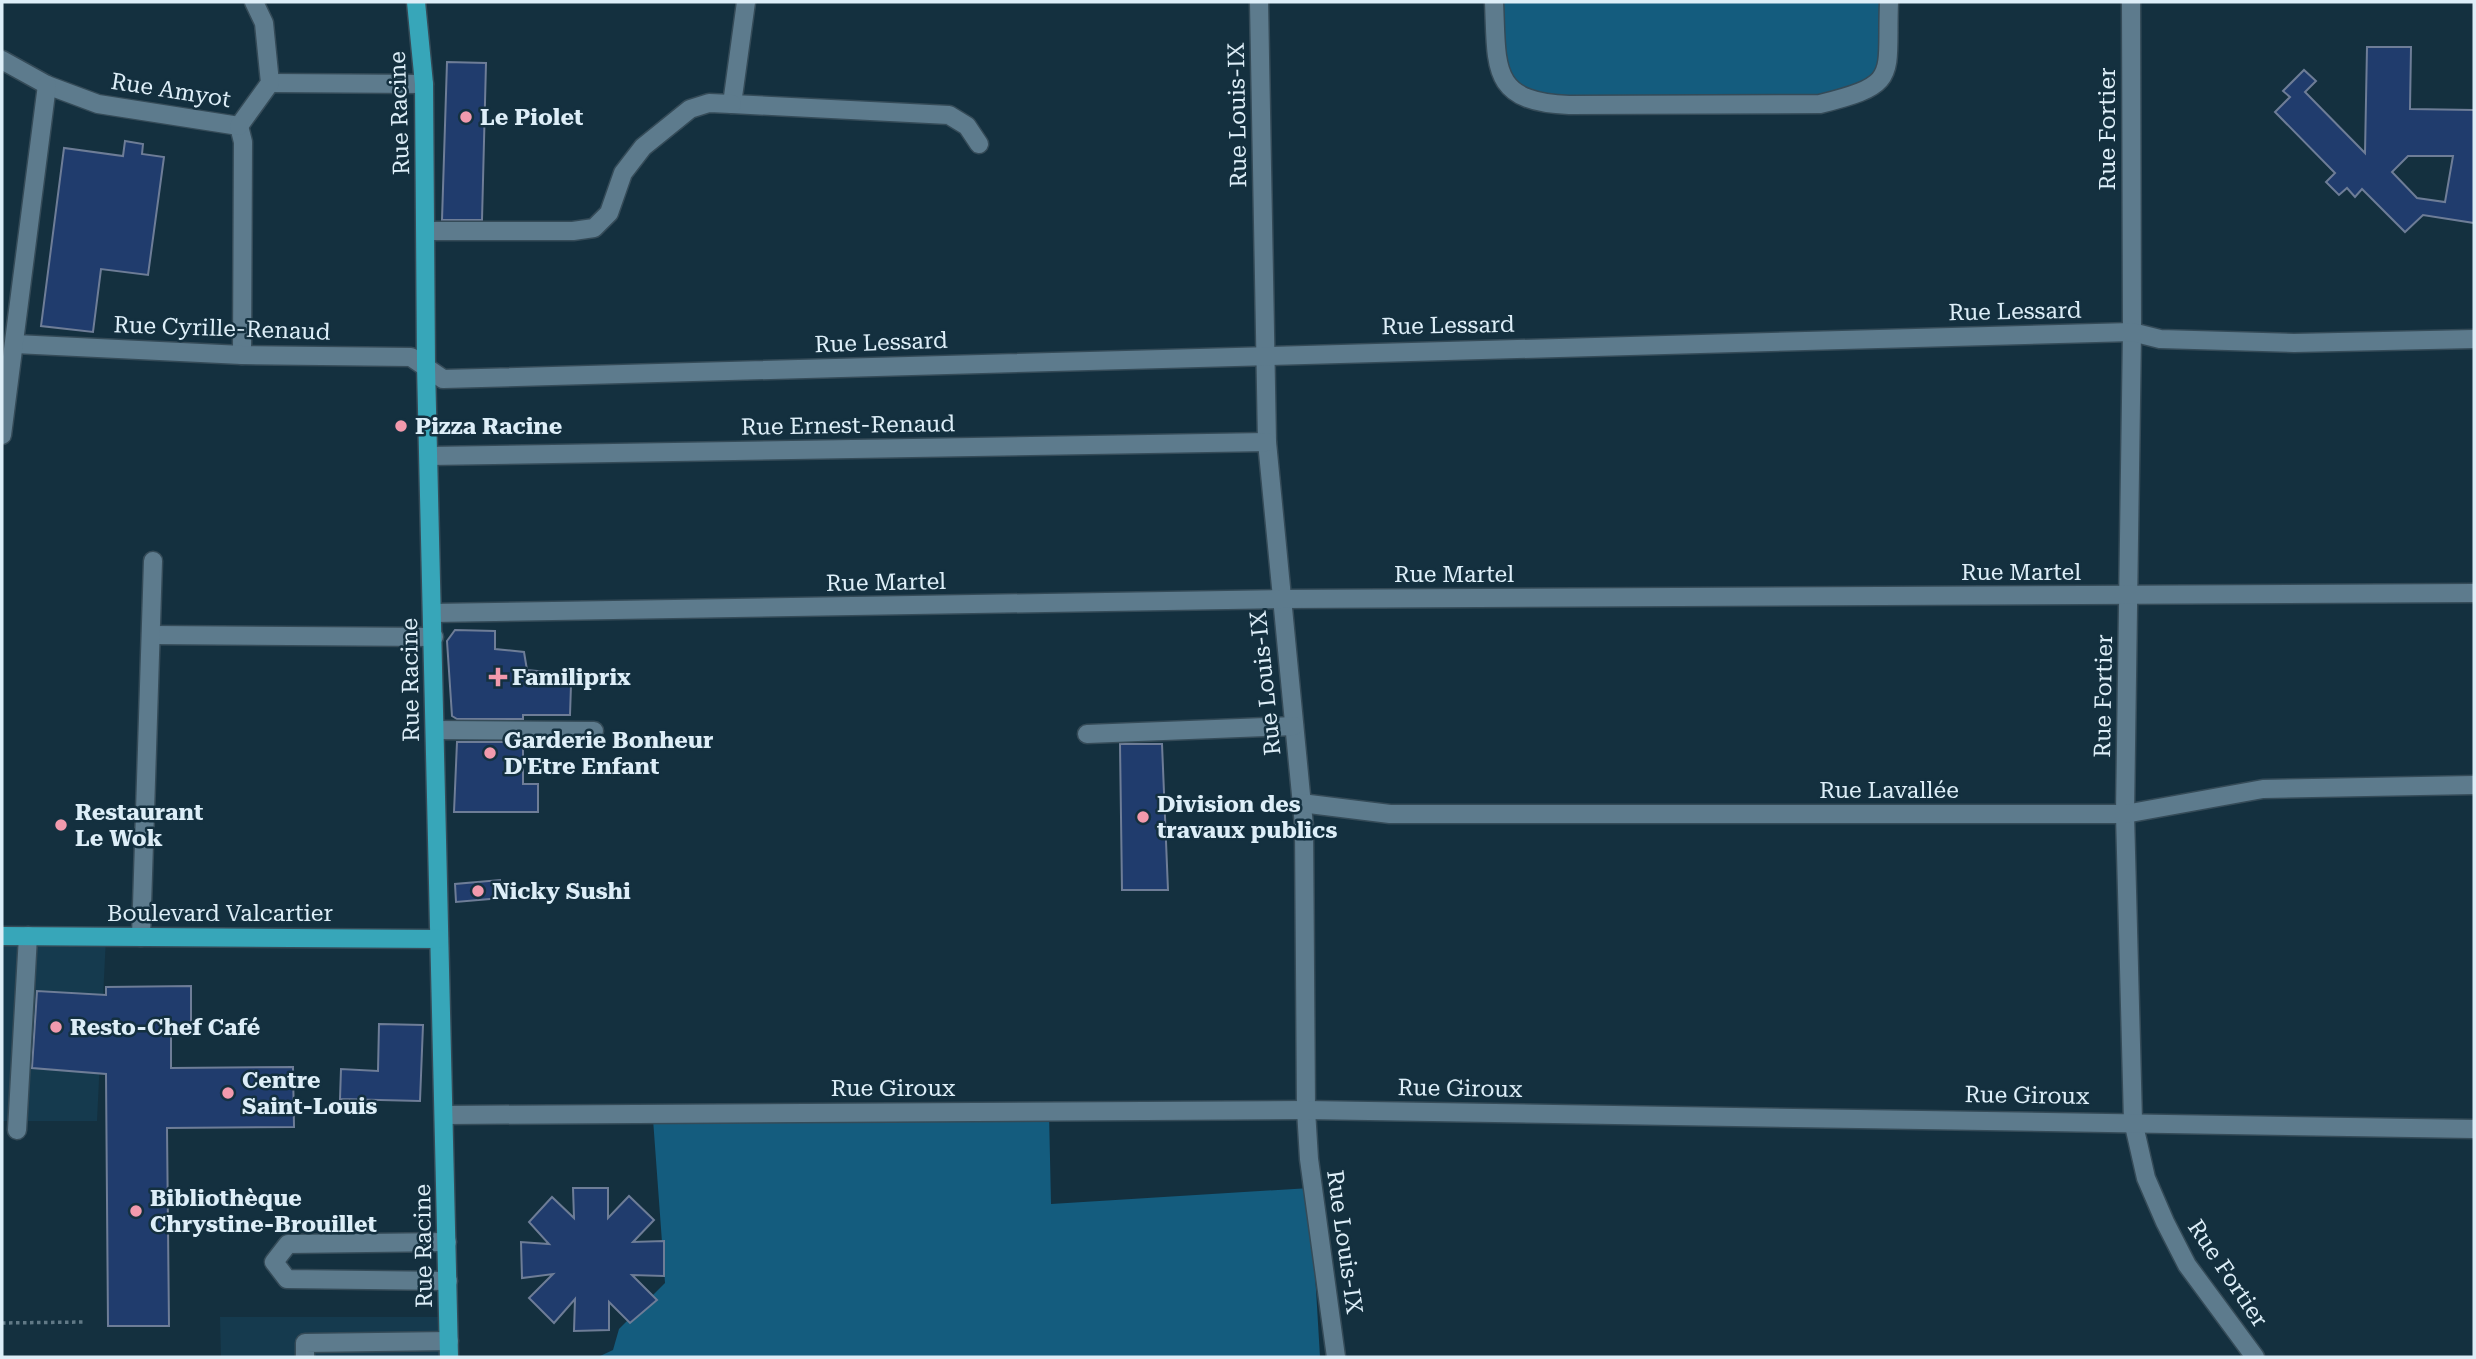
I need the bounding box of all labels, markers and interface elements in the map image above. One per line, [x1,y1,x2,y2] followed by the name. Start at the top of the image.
[1223,42,1252,188] street label: Rue Louis-IX
[384,51,415,175] street label: Rue Racine
[2094,67,2121,191] street label: Rue Fortier
[109,68,233,113] street label: Rue Amyot
[480,104,583,131] place label: Le Piolet
[458,109,474,125] marker: Le Piolet
[1948,297,2082,326] street label: Rue Lessard
[113,311,331,346] street label: Rue Cyrille-Renaud
[1381,311,1515,340] street label: Rue Lessard
[814,327,948,358] street label: Rue Lessard
[741,410,956,441] street label: Rue Ernest-Renaud
[415,413,562,440] place label: Pizza Racine
[393,418,409,434] marker: Pizza Racine
[1961,559,2081,586] street label: Rue Martel
[1394,561,1514,588] street label: Rue Martel
[826,568,946,597] street label: Rue Martel
[1244,609,1287,757] street label: Rue Louis-IX
[396,618,425,742] street label: Rue Racine
[2089,634,2118,758] street label: Rue Fortier
[512,664,631,691] place label: Familiprix
[490,669,506,685] marker: Familiprix
[504,727,713,780] place label: Garderie Bonheur D'Etre Enfant
[482,745,498,761] marker: Garderie Bonheur D'Etre Enfant
[1819,777,1959,804] street label: Rue Lavallée
[1157,791,1337,844] place label: Division des travaux publics
[75,799,203,852] place label: Restaurant Le Wok
[1135,809,1151,825] marker: Division des travaux publics
[53,817,69,833] marker: Restaurant Le Wok
[492,878,631,905] place label: Nicky Sushi
[470,883,486,899] marker: Nicky Sushi
[107,900,333,927] street label: Boulevard Valcartier
[70,1014,260,1041] place label: Resto-Chef Café
[48,1019,64,1035] marker: Resto-Chef Café
[242,1067,378,1120] place label: Centre Saint-Louis
[1397,1074,1523,1103] street label: Rue Giroux
[831,1075,956,1102] street label: Rue Giroux
[1964,1081,2090,1110] street label: Rue Giroux
[220,1085,236,1101] marker: Centre Saint-Louis
[1321,1168,1368,1316] street label: Rue Louis-IX
[409,1184,438,1308] street label: Rue Racine
[150,1185,377,1238] place label: Bibliothèque Chrystine-Brouillet
[128,1203,144,1219] marker: Bibliothèque Chrystine-Brouillet
[2182,1215,2273,1332] street label: Rue Fortier

